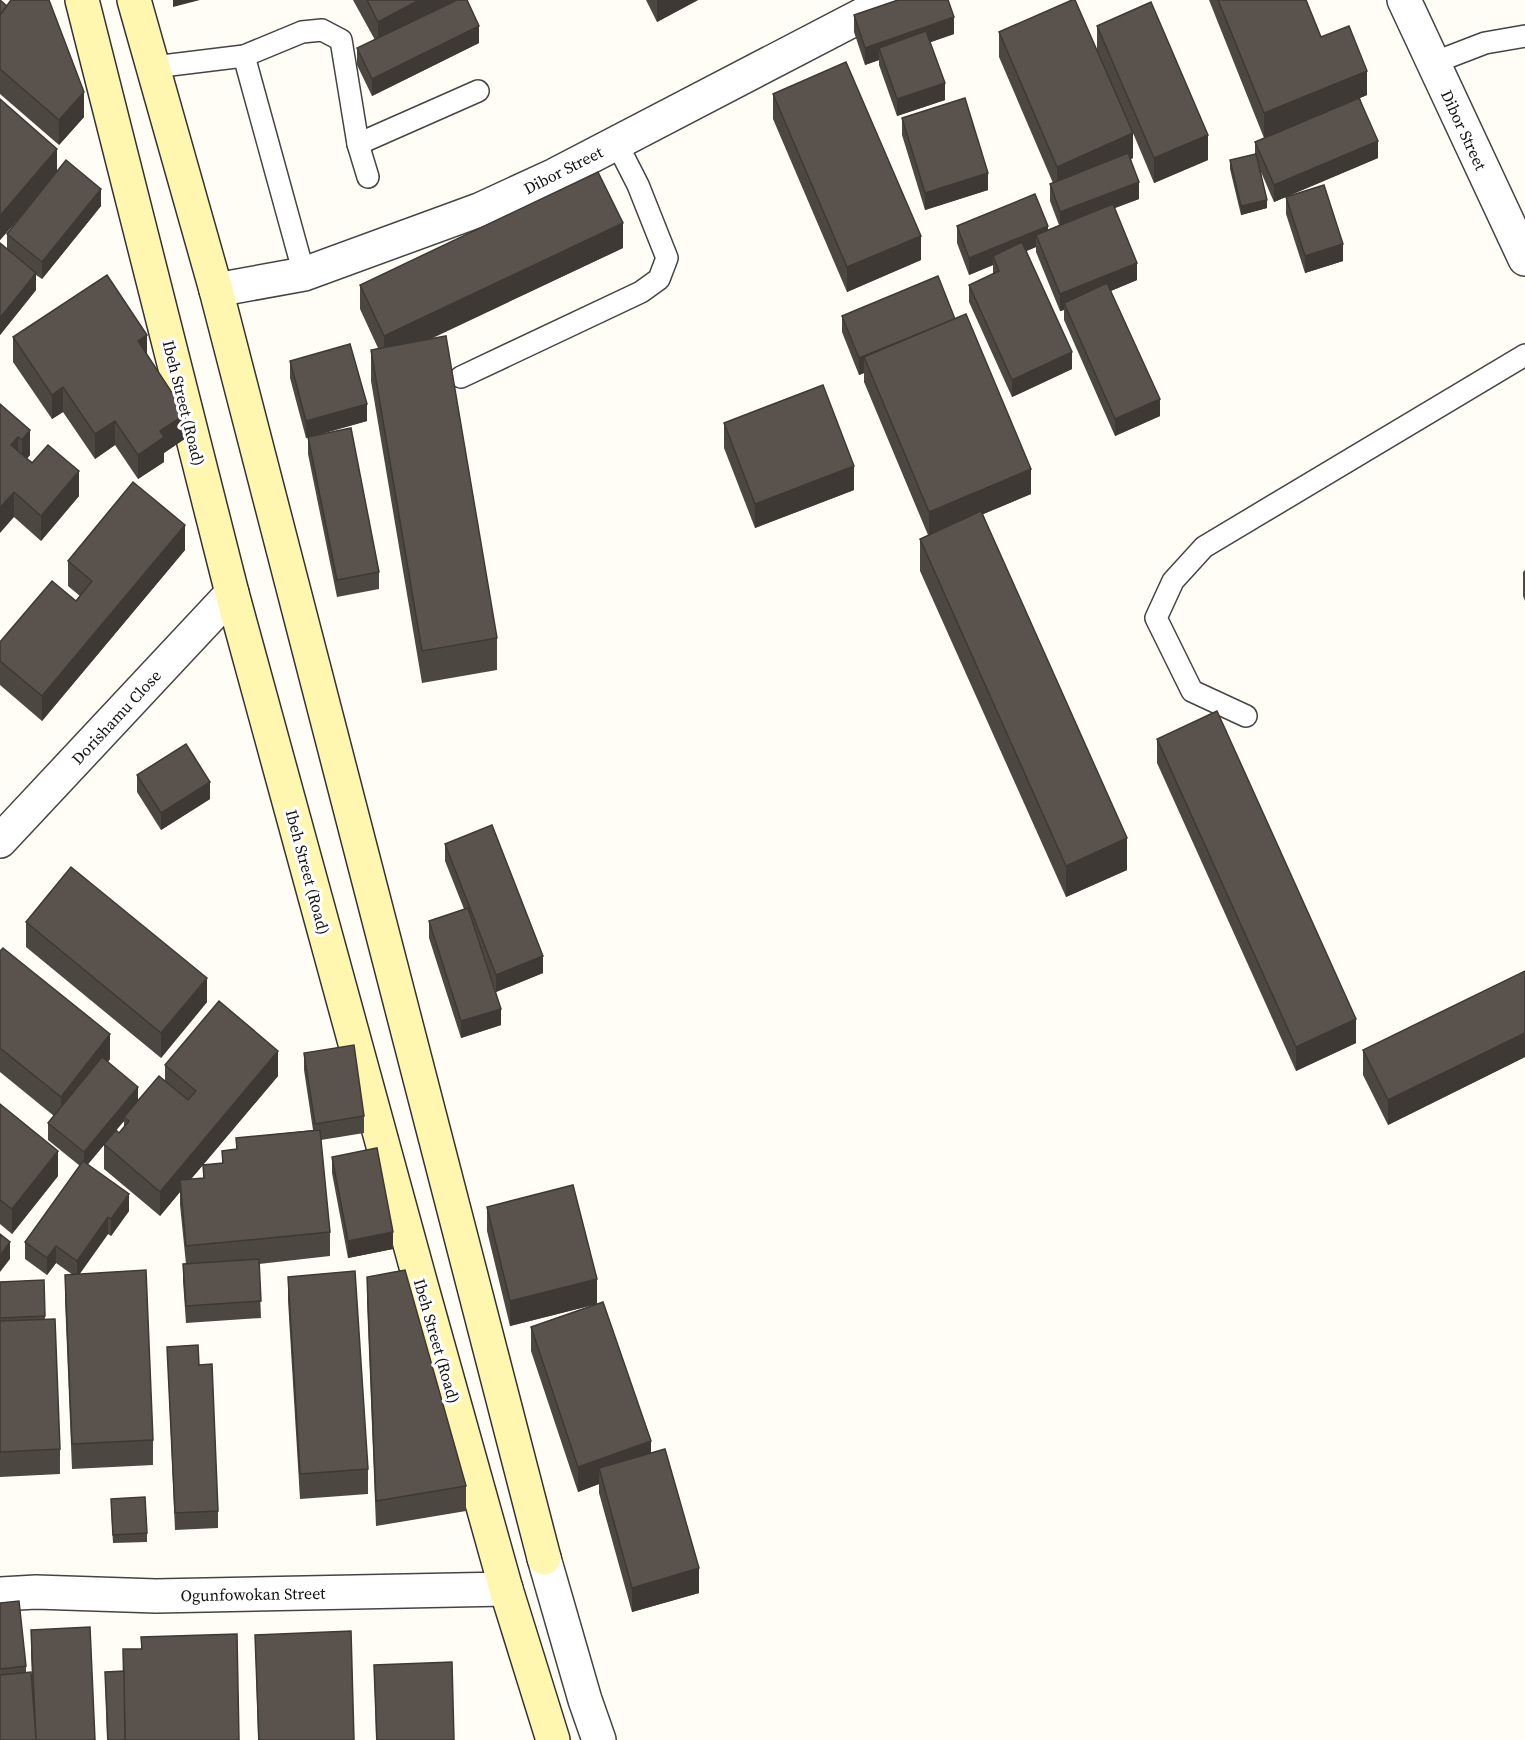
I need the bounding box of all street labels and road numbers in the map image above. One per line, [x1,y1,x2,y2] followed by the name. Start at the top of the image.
[1436,86,1492,174] street label: Dibor Street
[520,140,607,199] street label: Dibor Street
[158,338,210,468] street label: Ibeh Street (Road)
[66,665,166,769] street label: Dorishamu Close
[281,807,335,937] street label: Ibeh Street (Road)
[409,1276,465,1406] street label: Ibeh Street (Road)
[180,1582,326,1606] street label: Ogunfowokan Street

